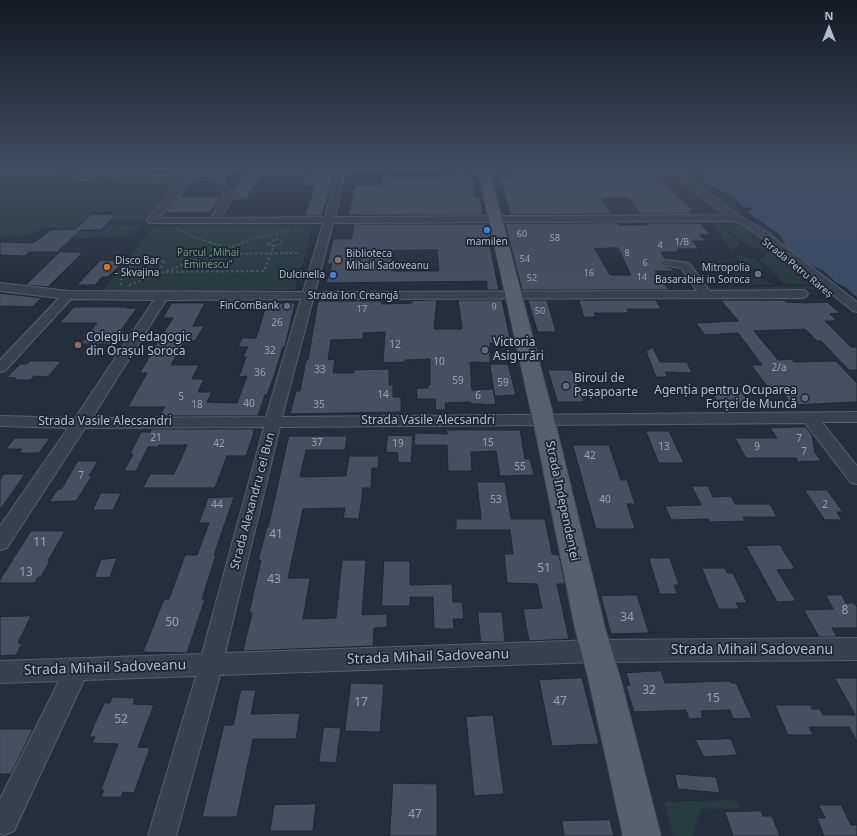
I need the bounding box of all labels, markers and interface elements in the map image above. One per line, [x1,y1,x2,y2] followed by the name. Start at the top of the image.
[809,8,849,48] north arrow
[825,8,833,23] text: N
[482,225,492,235] marker: mamilen
[517,229,527,239] house number: 60
[550,233,560,243] house number: 58
[466,236,508,248] place label: mamilen
[759,236,835,300] street label: Strada Petru Rareș
[675,237,689,247] house number: 1/B
[657,240,663,250] house number: 4
[177,247,239,270] park label: Parcul „Mihai Eminescu”
[346,248,429,272] place label: Biblioteca Mihail Sadoveanu
[624,248,630,258] house number: 8
[520,254,530,264] house number: 54
[115,255,159,278] place label: Disco Bar - Skvajina
[333,255,343,265] marker: Biblioteca Mihail Sadoveanu
[642,258,648,268] house number: 6
[102,262,112,272] marker: Disco Bar - Skvajina
[655,262,750,286] place label: Mitropolia Basarabiei in Soroca
[584,268,594,278] house number: 16
[279,269,325,281] place label: Dulcinella
[753,269,763,279] marker: Mitropolia Basarabiei in Soroca
[328,270,338,280] marker: Dulcinella
[637,272,647,282] house number: 14
[527,273,537,283] house number: 52
[308,290,398,302] street label: Strada Ion Creangă
[220,300,279,312] place label: FinComBank
[282,301,292,311] marker: FinComBank
[491,302,497,312] house number: 9
[357,304,367,314] house number: 17
[535,306,545,316] house number: 50
[271,317,283,329] house number: 26
[86,331,191,359] place label: Colegiu Pedagogic din Orașul Soroca
[493,336,544,364] place label: Victoria Asigurări
[389,339,401,351] house number: 12
[73,340,83,350] marker: Colegiu Pedagogic din Orașul Soroca
[264,345,276,357] house number: 32
[480,345,490,355] marker: Victoria Asigurări
[433,356,445,368] house number: 10
[771,362,787,374] house number: 2/a
[314,364,326,376] house number: 33
[254,367,266,379] house number: 36
[574,372,638,400] place label: Biroul de Pașapoarte
[452,375,464,387] house number: 59
[497,377,509,389] house number: 59
[561,381,571,391] marker: Biroul de Pașapoarte
[654,384,797,412] place label: Agenția pentru Ocuparea Forței de Muncă
[377,389,389,401] house number: 14
[475,390,481,402] house number: 6
[178,391,184,403] house number: 5
[800,393,810,403] marker: Agenția pentru Ocuparea Forței de Muncă
[243,398,255,410] house number: 40
[191,399,203,411] house number: 18
[313,399,325,411] house number: 35
[361,414,495,428] street label: Strada Vasile Alecsandri
[38,415,172,429] street label: Strada Vasile Alecsandri
[228,431,278,571] street label: Strada Alexandru cel Bun
[150,432,162,444] house number: 21
[796,433,802,445] house number: 7
[311,437,323,449] house number: 37
[482,437,494,449] house number: 15
[213,438,225,450] house number: 42
[392,438,404,450] house number: 19
[542,440,582,562] street label: Strada Independenței
[658,441,670,453] house number: 13
[754,441,760,453] house number: 9
[801,446,807,458] house number: 7
[584,450,596,462] house number: 42
[514,461,526,473] house number: 55
[78,470,84,482] house number: 7
[490,494,502,506] house number: 53
[599,494,611,506] house number: 40
[211,499,223,511] house number: 44
[822,499,828,511] house number: 2
[269,528,283,542] house number: 41
[33,536,47,550] house number: 11
[537,562,551,576] house number: 51
[19,566,33,580] house number: 13
[267,573,281,587] house number: 43
[842,604,848,618] house number: 8
[620,611,634,625] house number: 34
[165,616,179,630] house number: 50
[671,642,833,658] street label: Strada Mihail Sadoveanu
[347,646,509,668] street label: Strada Mihail Sadoveanu
[24,657,186,679] street label: Strada Mihail Sadoveanu
[642,684,656,698] house number: 32
[706,692,720,706] house number: 15
[553,695,567,709] house number: 47
[354,696,368,710] house number: 17
[114,713,128,727] house number: 52
[408,808,422,822] house number: 47

